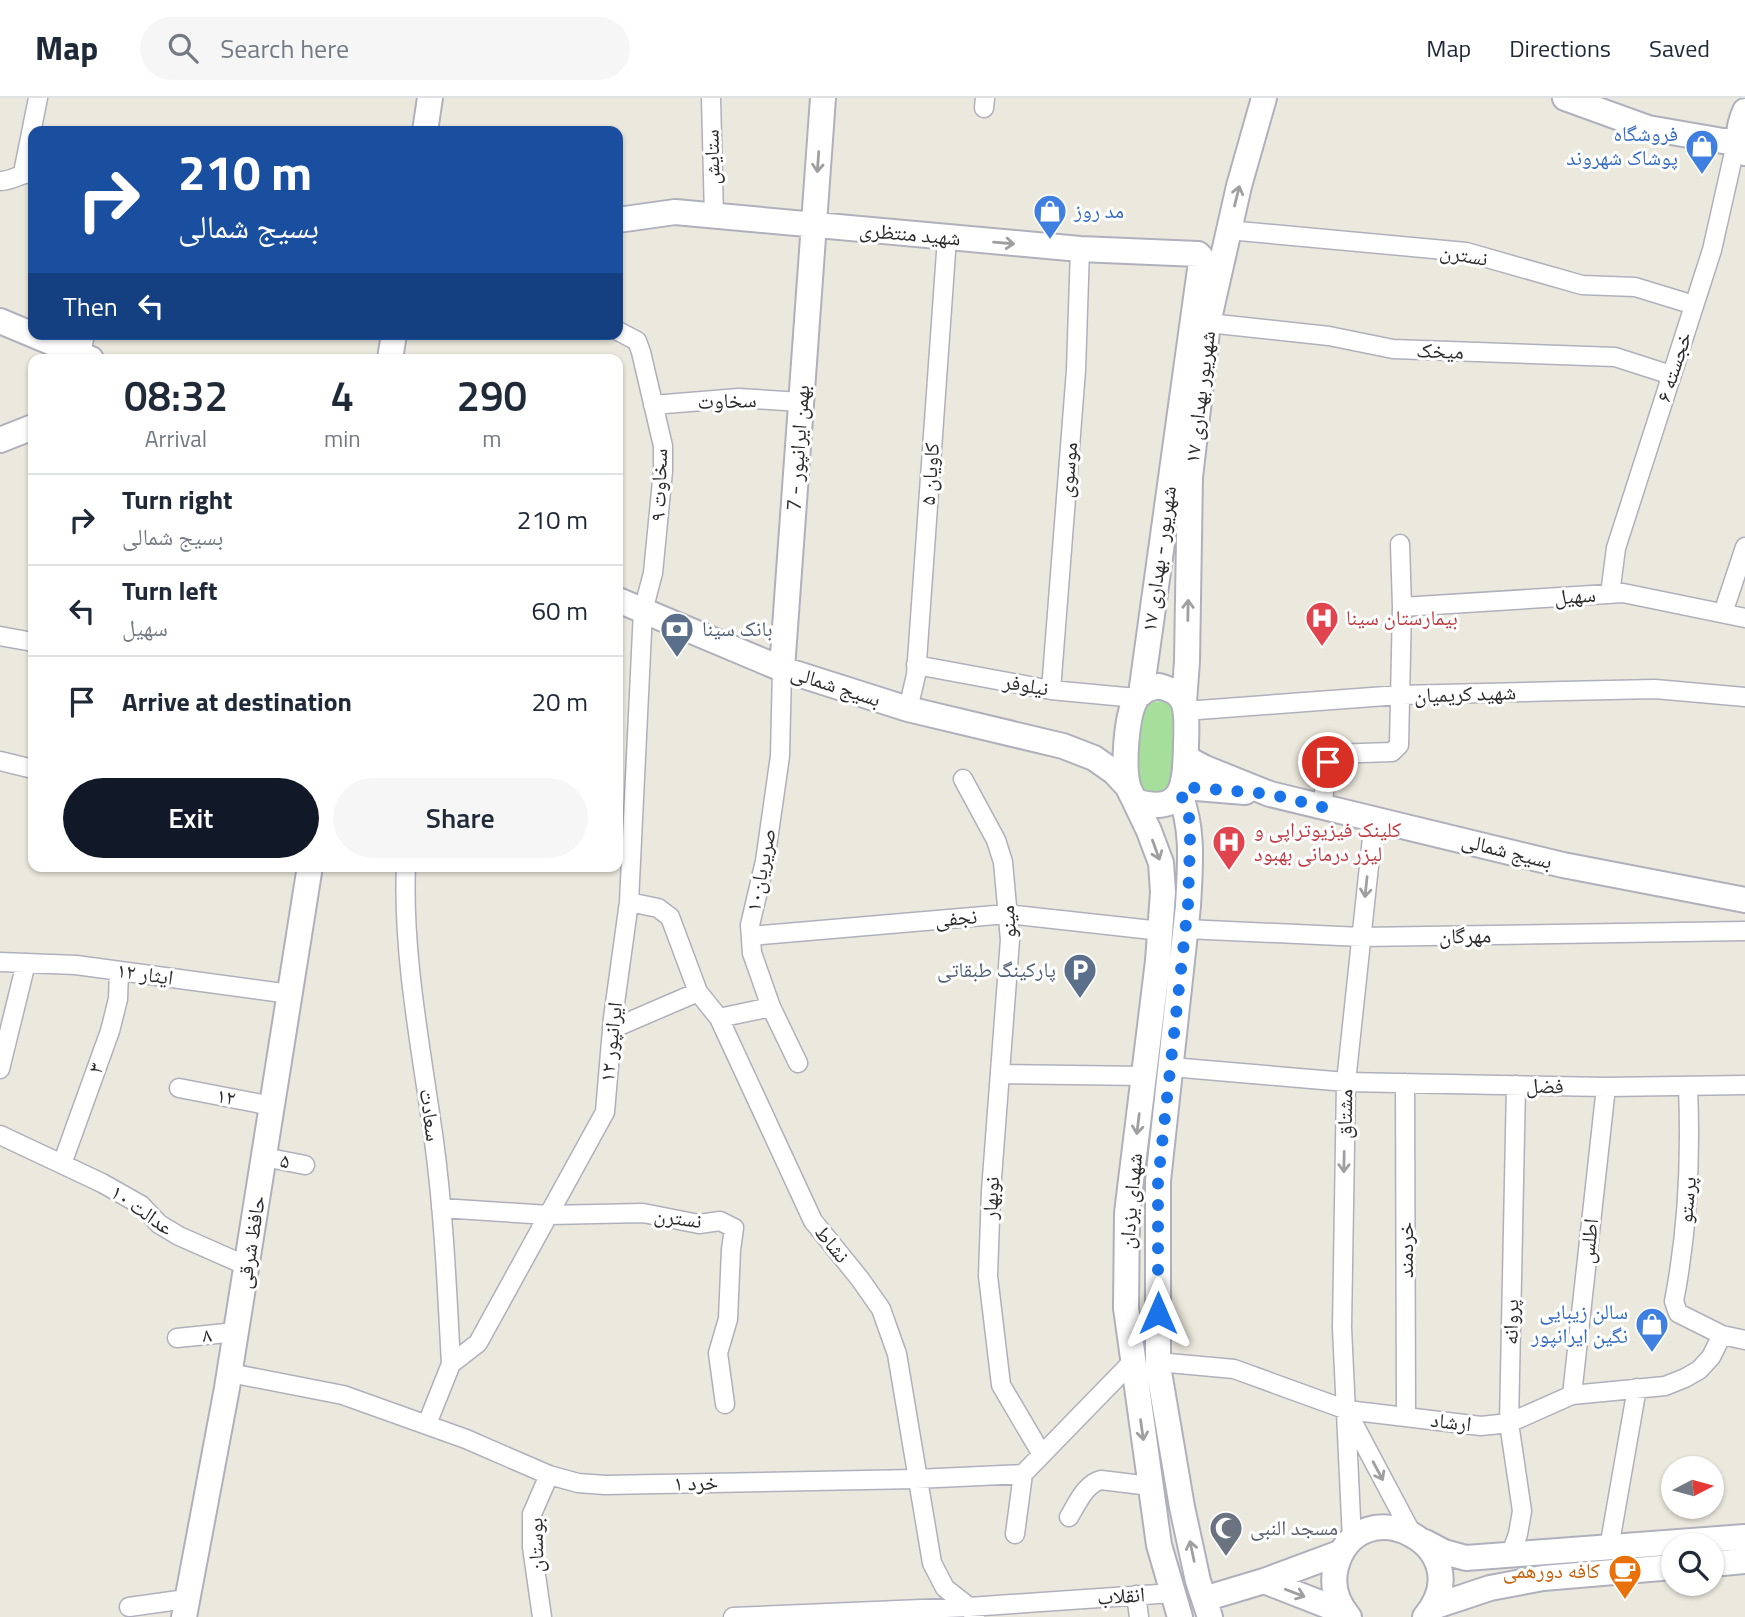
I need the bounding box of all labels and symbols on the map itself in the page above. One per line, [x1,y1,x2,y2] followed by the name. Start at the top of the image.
[1566,117,1678,173] place label: فروشگاه‌ پوشاک شهروند
[1683,127,1721,176] shop icon: فروشگاه‌ پوشاک شهروند
[695,129,727,185] street label: ستایش
[812,150,825,173] one-way arrow
[1230,185,1244,208] one-way arrow
[1031,192,1069,241] shop icon: مد روز
[1073,194,1124,226] place label: مد روز
[858,213,962,253] street label: شهید منتظری
[1438,234,1491,274] street label: نسترن
[992,237,1015,250] one-way arrow
[1647,327,1699,406] street label: خجسته ۶
[1175,329,1223,465] street label: ۱۷ شهریور بهداری
[1416,333,1464,367] street label: میخک
[697,383,757,417] street label: سخاوت
[777,384,817,512] street label: بهمن ایرانپور - 7
[911,441,947,506] street label: کاویان ۵
[1049,441,1085,499] street label: موسوی
[641,448,675,522] street label: سخاوت ۹
[1132,484,1184,634] street label: ۱۷ شهریور - بهداری
[1553,578,1597,612] street label: سهیل
[1181,598,1195,621] one-way arrow
[1303,599,1341,648] hospital icon: بیمارستان سینا
[1346,601,1458,633] place label: بیمارستان سینا
[658,610,696,659] bank icon: بانک سینا
[702,612,773,644] place label: بانک سینا
[787,656,885,715] street label: بسیج شمالی
[1000,664,1051,704] street label: نیلوفر
[1413,675,1517,711] street label: شهید کریمیان
[1298,732,1358,792] pin
[1254,813,1401,869] place label: کلینک فیزیوتراپی و لیزر درمانی بهبود
[1210,823,1248,872] hospital icon: کلینک فیزیوتراپی و لیزر درمانی بهبود
[1458,823,1556,877] street label: بسیج شمالی
[736,825,784,914] street label: صریریان۱۰
[1151,838,1163,860] one-way arrow
[1360,875,1373,898] one-way arrow
[933,899,978,935] street label: نجفی
[990,904,1024,940] street label: مینو
[1439,919,1491,951] street label: مهرگان
[1061,951,1099,1000] parking icon: پارکینگ طبقاتی
[115,953,175,993] street label: ایثار ۱۲
[937,953,1056,985] place label: پارکینگ طبقاتی
[590,1000,630,1084] street label: ایرانپور ۱۲
[78,1058,112,1078] street label: ۳
[1526,1069,1564,1101] street label: فضل
[214,1079,239,1114] street label: ۱۲
[411,1087,451,1143] street label: سعادت
[1328,1089,1360,1139] street label: مشتاق
[1131,1112,1144,1135] one-way arrow
[277,1143,293,1177] street label: ۵
[1338,1150,1351,1173] one-way arrow
[1110,1152,1150,1250] street label: شهدای یزدان
[1668,1175,1704,1225] street label: پرستو
[104,1176,181,1243] street label: عدالت ۱۰
[973,1176,1007,1221] street label: نوبهار
[227,1193,273,1291] street label: حافظ شرقی
[652,1198,704,1236] street label: نسترن
[807,1217,858,1269] street label: نشاط
[1570,1217,1606,1265] street label: اطلس
[1389,1222,1421,1278] street label: خردمند
[1121,1276,1195,1350] position arrow
[1530,1295,1628,1351] place label: سالن زیبایی نگین ایرانپور
[1494,1299,1526,1345] street label: پروانه
[1633,1305,1671,1354] shop icon: سالن زیبایی نگین ایرانپور
[201,1318,213,1350] street label: ۸
[1429,1403,1473,1439] street label: ارشاد
[1135,1418,1148,1441] one-way arrow
[1661,1456,1724,1519] north arrow
[1372,1460,1386,1481] one-way arrow
[673,1466,719,1498] street label: خرد ۱
[1207,1509,1245,1558] mosque icon: مسجد النبی
[1250,1511,1338,1543] place label: مسجد النبی
[519,1517,551,1573] street label: بوستان
[1184,1540,1198,1563] one-way arrow
[1606,1552,1644,1601] cafe icon: کافه دورهمی
[1503,1554,1600,1586] place label: کافه دورهمی
[1096,1577,1146,1613] street label: انقلاب
[1284,1588,1306,1601] one-way arrow

